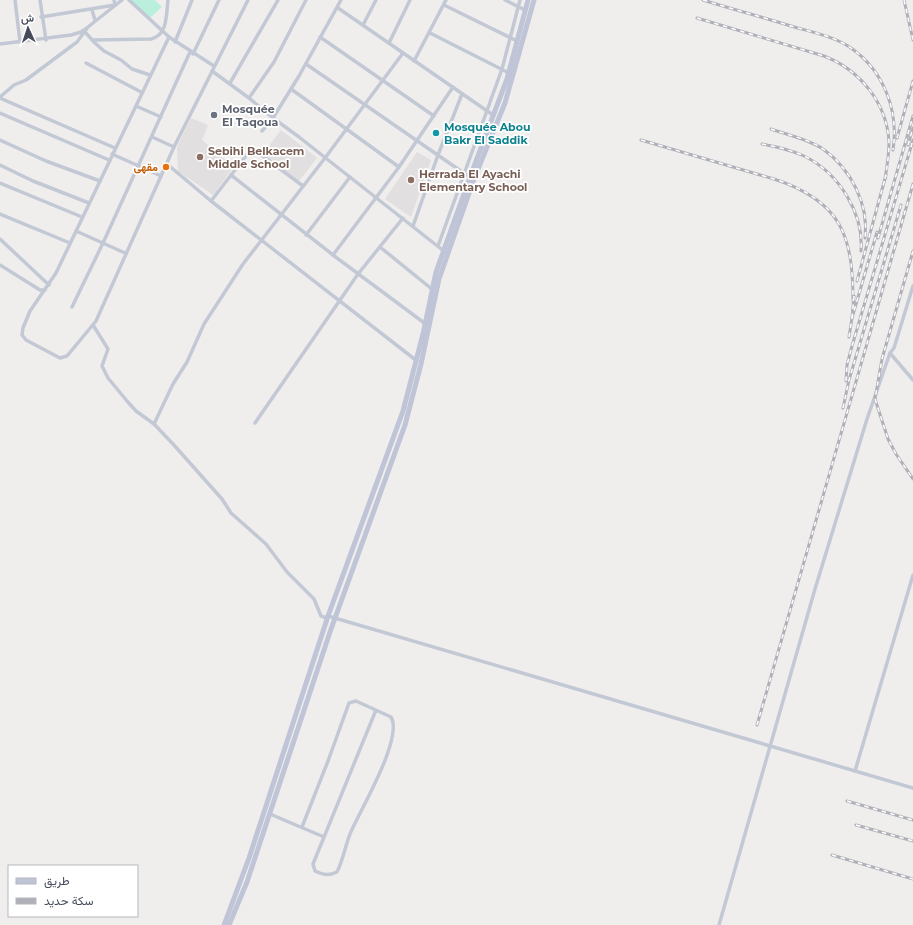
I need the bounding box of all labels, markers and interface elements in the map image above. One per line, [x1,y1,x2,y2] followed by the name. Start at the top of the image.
[8,8,48,48] north arrow
[21,11,34,25] text: ش
[222,102,278,129] place label: Mosquée El Taqoua
[209,110,219,120] marker: Mosquée El Taqoua
[444,120,530,147] place label: Mosquée Abou Bakr El Saddik
[431,128,441,138] marker: Mosquée Abou Bakr El Saddik
[208,144,304,171] place label: Sebihi Belkacem Middle School
[195,152,205,162] marker: Sebihi Belkacem Middle School
[133,160,158,174] place label: مقهى
[161,162,171,172] marker: مقهى
[419,167,527,194] place label: Herrada El Ayachi Elementary School
[406,175,416,185] marker: Herrada El Ayachi Elementary School
[8,865,138,917] legend
[44,873,70,889] text: طريق
[44,893,94,908] text: سكة حديد

